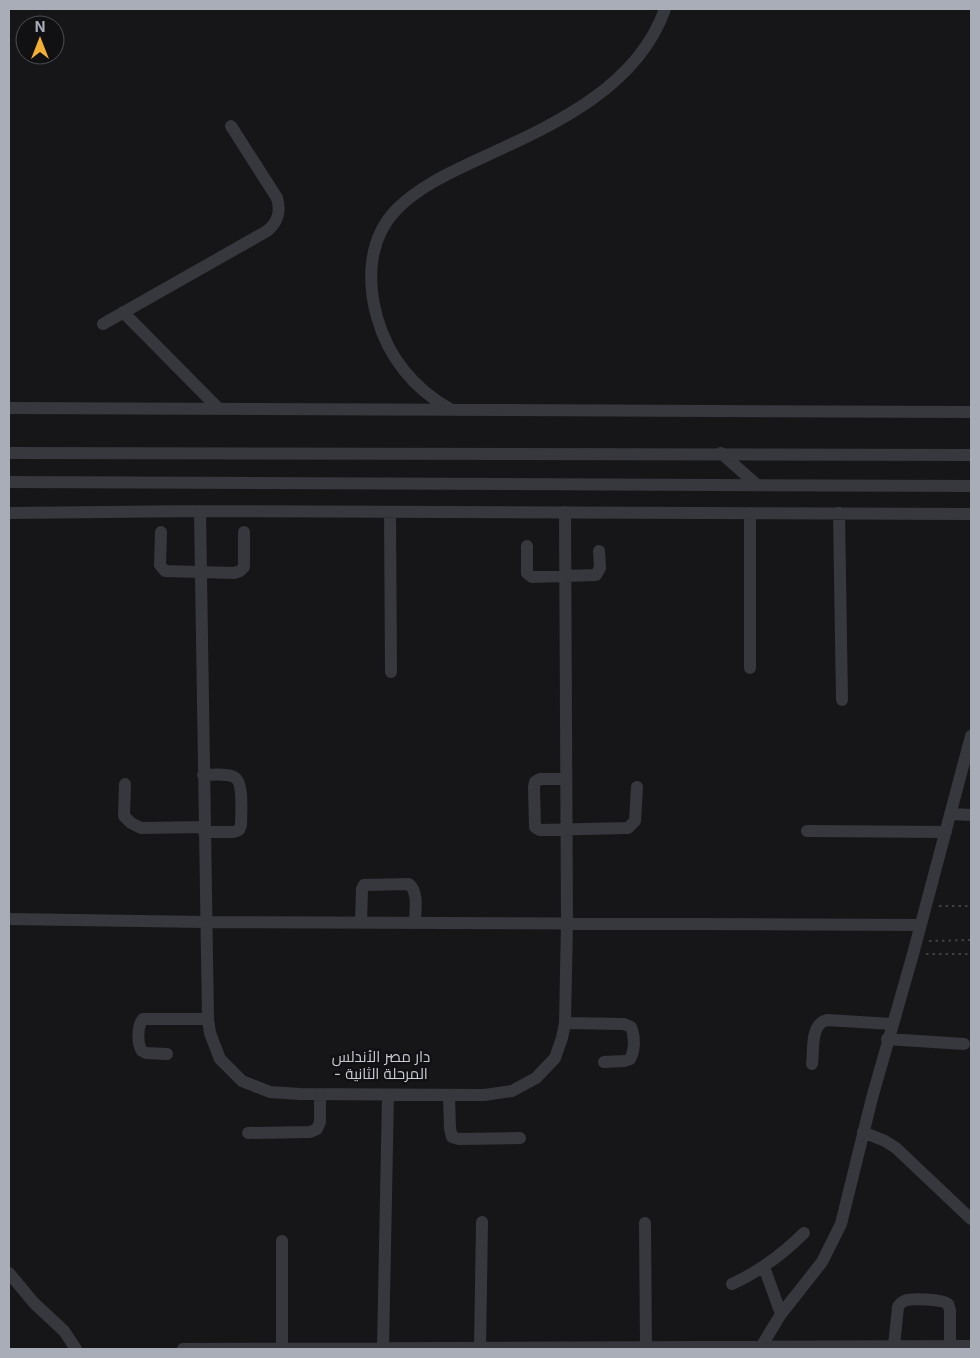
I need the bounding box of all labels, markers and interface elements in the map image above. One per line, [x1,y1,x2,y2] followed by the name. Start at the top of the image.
[15,15,65,65] north arrow
[35,18,45,35] text: N
[332,1047,430,1083] district label: دار مصر الأندلس - المرحلة الثانية

